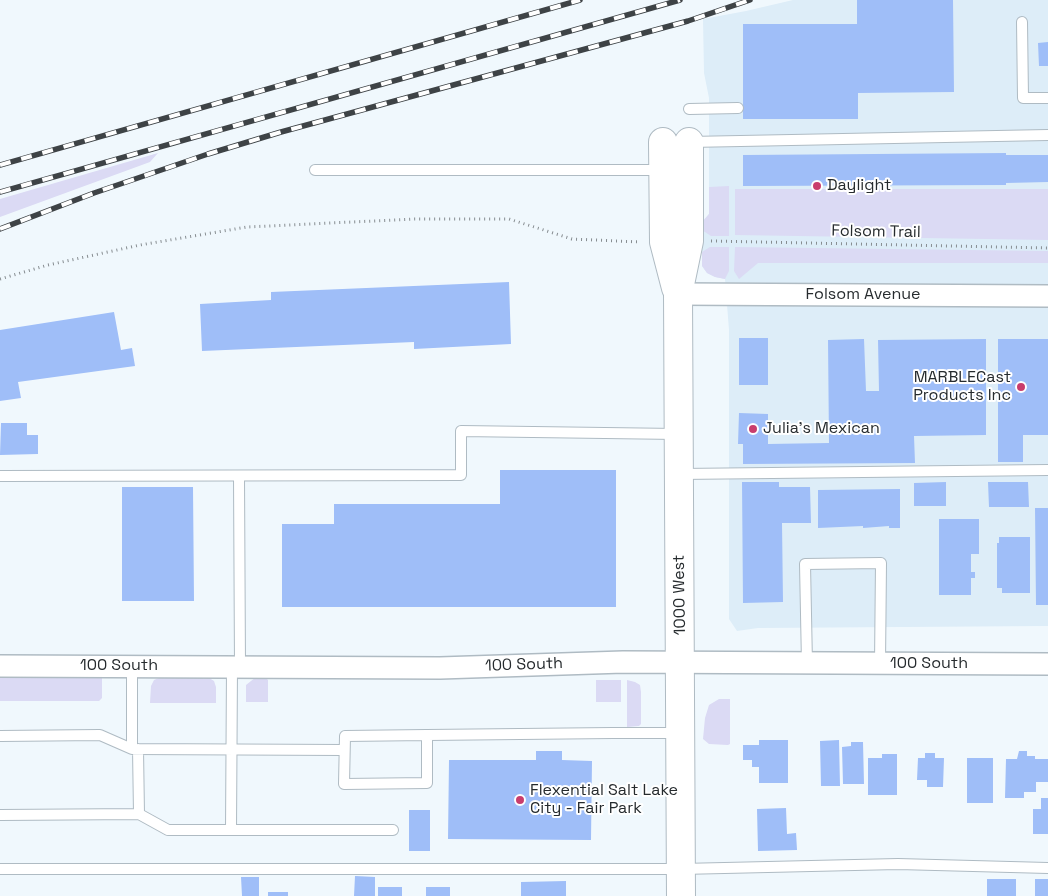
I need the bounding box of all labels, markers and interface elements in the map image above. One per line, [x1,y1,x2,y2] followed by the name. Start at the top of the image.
[827,176,891,196] place label: Daylight
[811,180,823,192] marker: Daylight
[831,222,921,242] street label: Folsom Trail
[805,285,921,305] street label: Folsom Avenue
[913,368,1011,406] place label: MARBLECast Products Inc
[1015,381,1027,393] marker: MARBLECast Products Inc
[763,419,880,439] place label: Julia's Mexican
[747,423,759,435] marker: Julia's Mexican
[670,555,690,635] street label: 1000 West
[485,654,563,676] street label: 100 South
[890,654,968,674] street label: 100 South
[80,656,158,676] street label: 100 South
[530,781,678,819] place label: Flexential Salt Lake City - Fair Park
[514,794,526,806] marker: Flexential Salt Lake City - Fair Park

